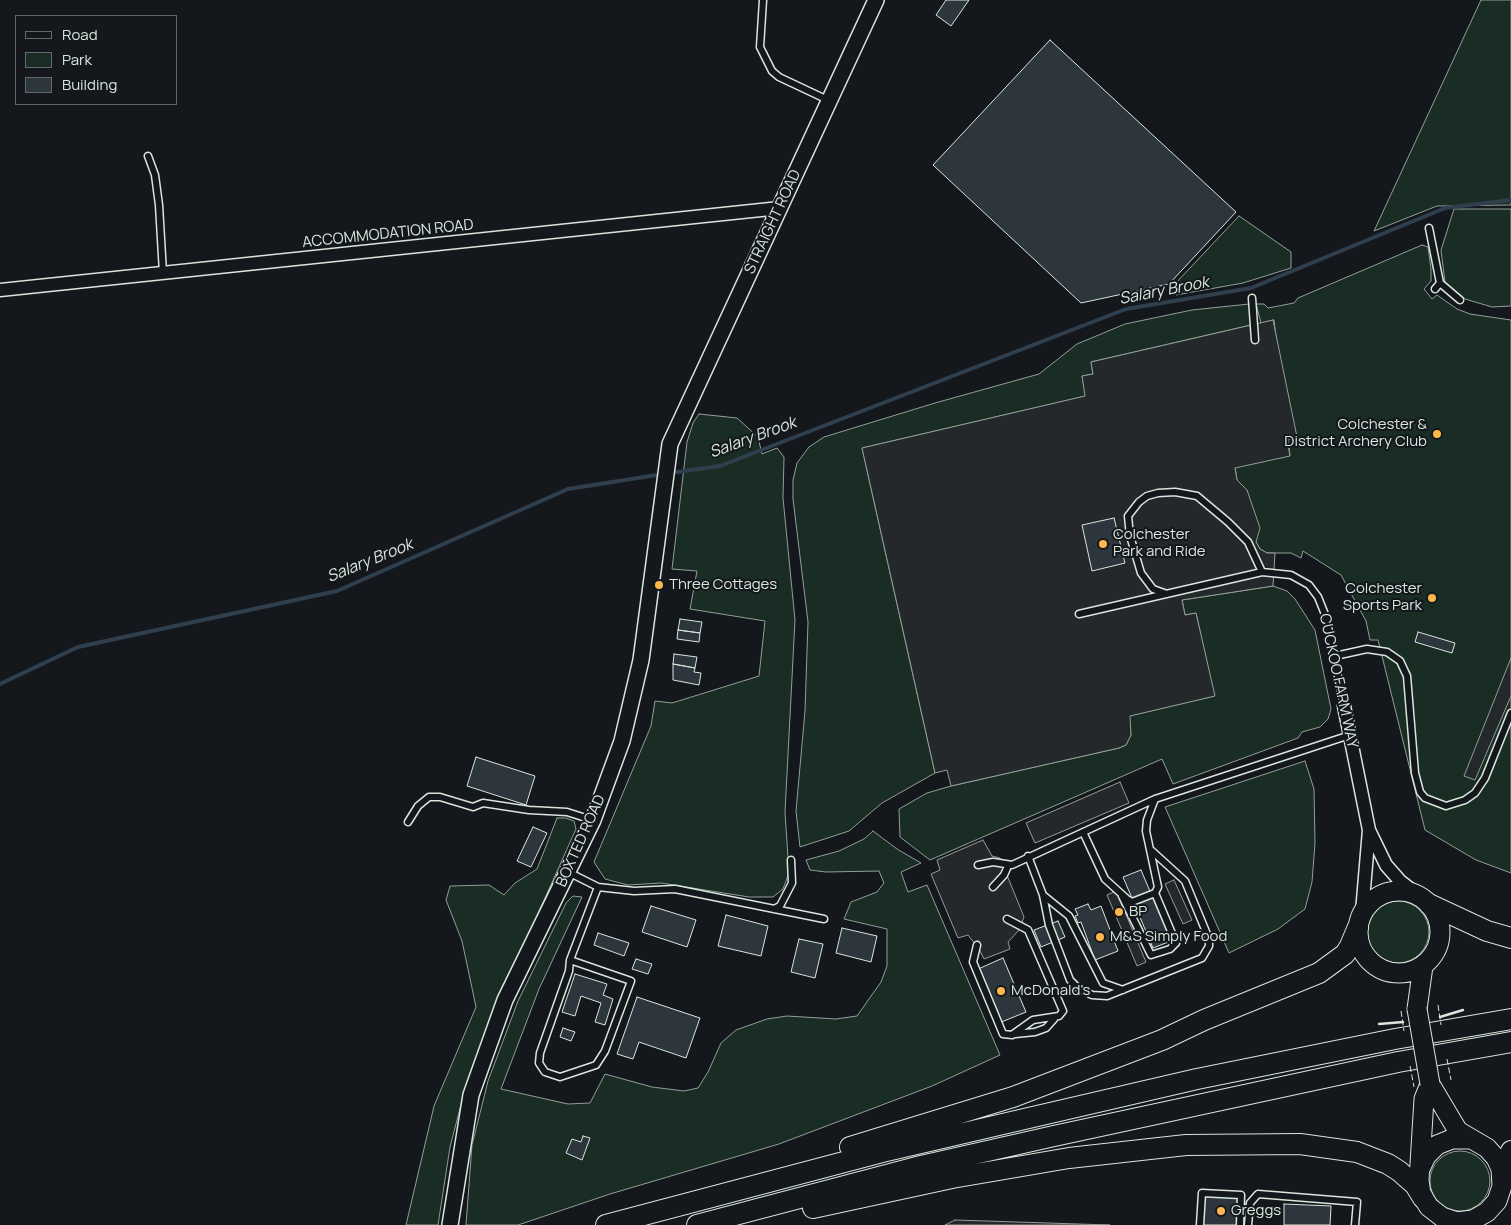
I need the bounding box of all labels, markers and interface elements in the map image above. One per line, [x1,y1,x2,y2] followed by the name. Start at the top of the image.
[15,15,178,105] legend
[62,24,98,45] text: Road
[62,49,92,70] text: Park
[62,74,117,95] text: Building
[741,167,805,277] street label: STRAIGHT ROAD
[301,216,475,252] street label: ACCOMMODATION ROAD
[1118,273,1210,309] water label: Salary Brook
[707,413,799,463] water label: Salary Brook
[1284,416,1427,451] place label: Colchester & District Archery Club
[1431,428,1443,440] marker: Colchester & District Archery Club
[1113,526,1206,561] place label: Colchester Park and Ride
[324,535,416,587] water label: Salary Brook
[1097,538,1109,550] marker: Colchester Park and Ride
[669,576,777,594] place label: Three Cottages
[653,579,665,591] marker: Three Cottages
[1343,580,1422,615] place label: Colchester Sports Park
[1426,592,1438,604] marker: Colchester Sports Park
[1315,612,1361,750] street label: CUCKOO FARM WAY
[553,792,609,890] street label: BOXTED ROAD
[1129,903,1147,921] place label: BP
[1113,906,1125,918] marker: BP
[1110,928,1227,946] place label: M&S Simply Food
[1094,931,1106,943] marker: M&S Simply Food
[1011,982,1090,1000] place label: McDonald's
[995,985,1007,997] marker: McDonald's
[1231,1202,1281,1220] place label: Greggs
[1215,1205,1227,1217] marker: Greggs

